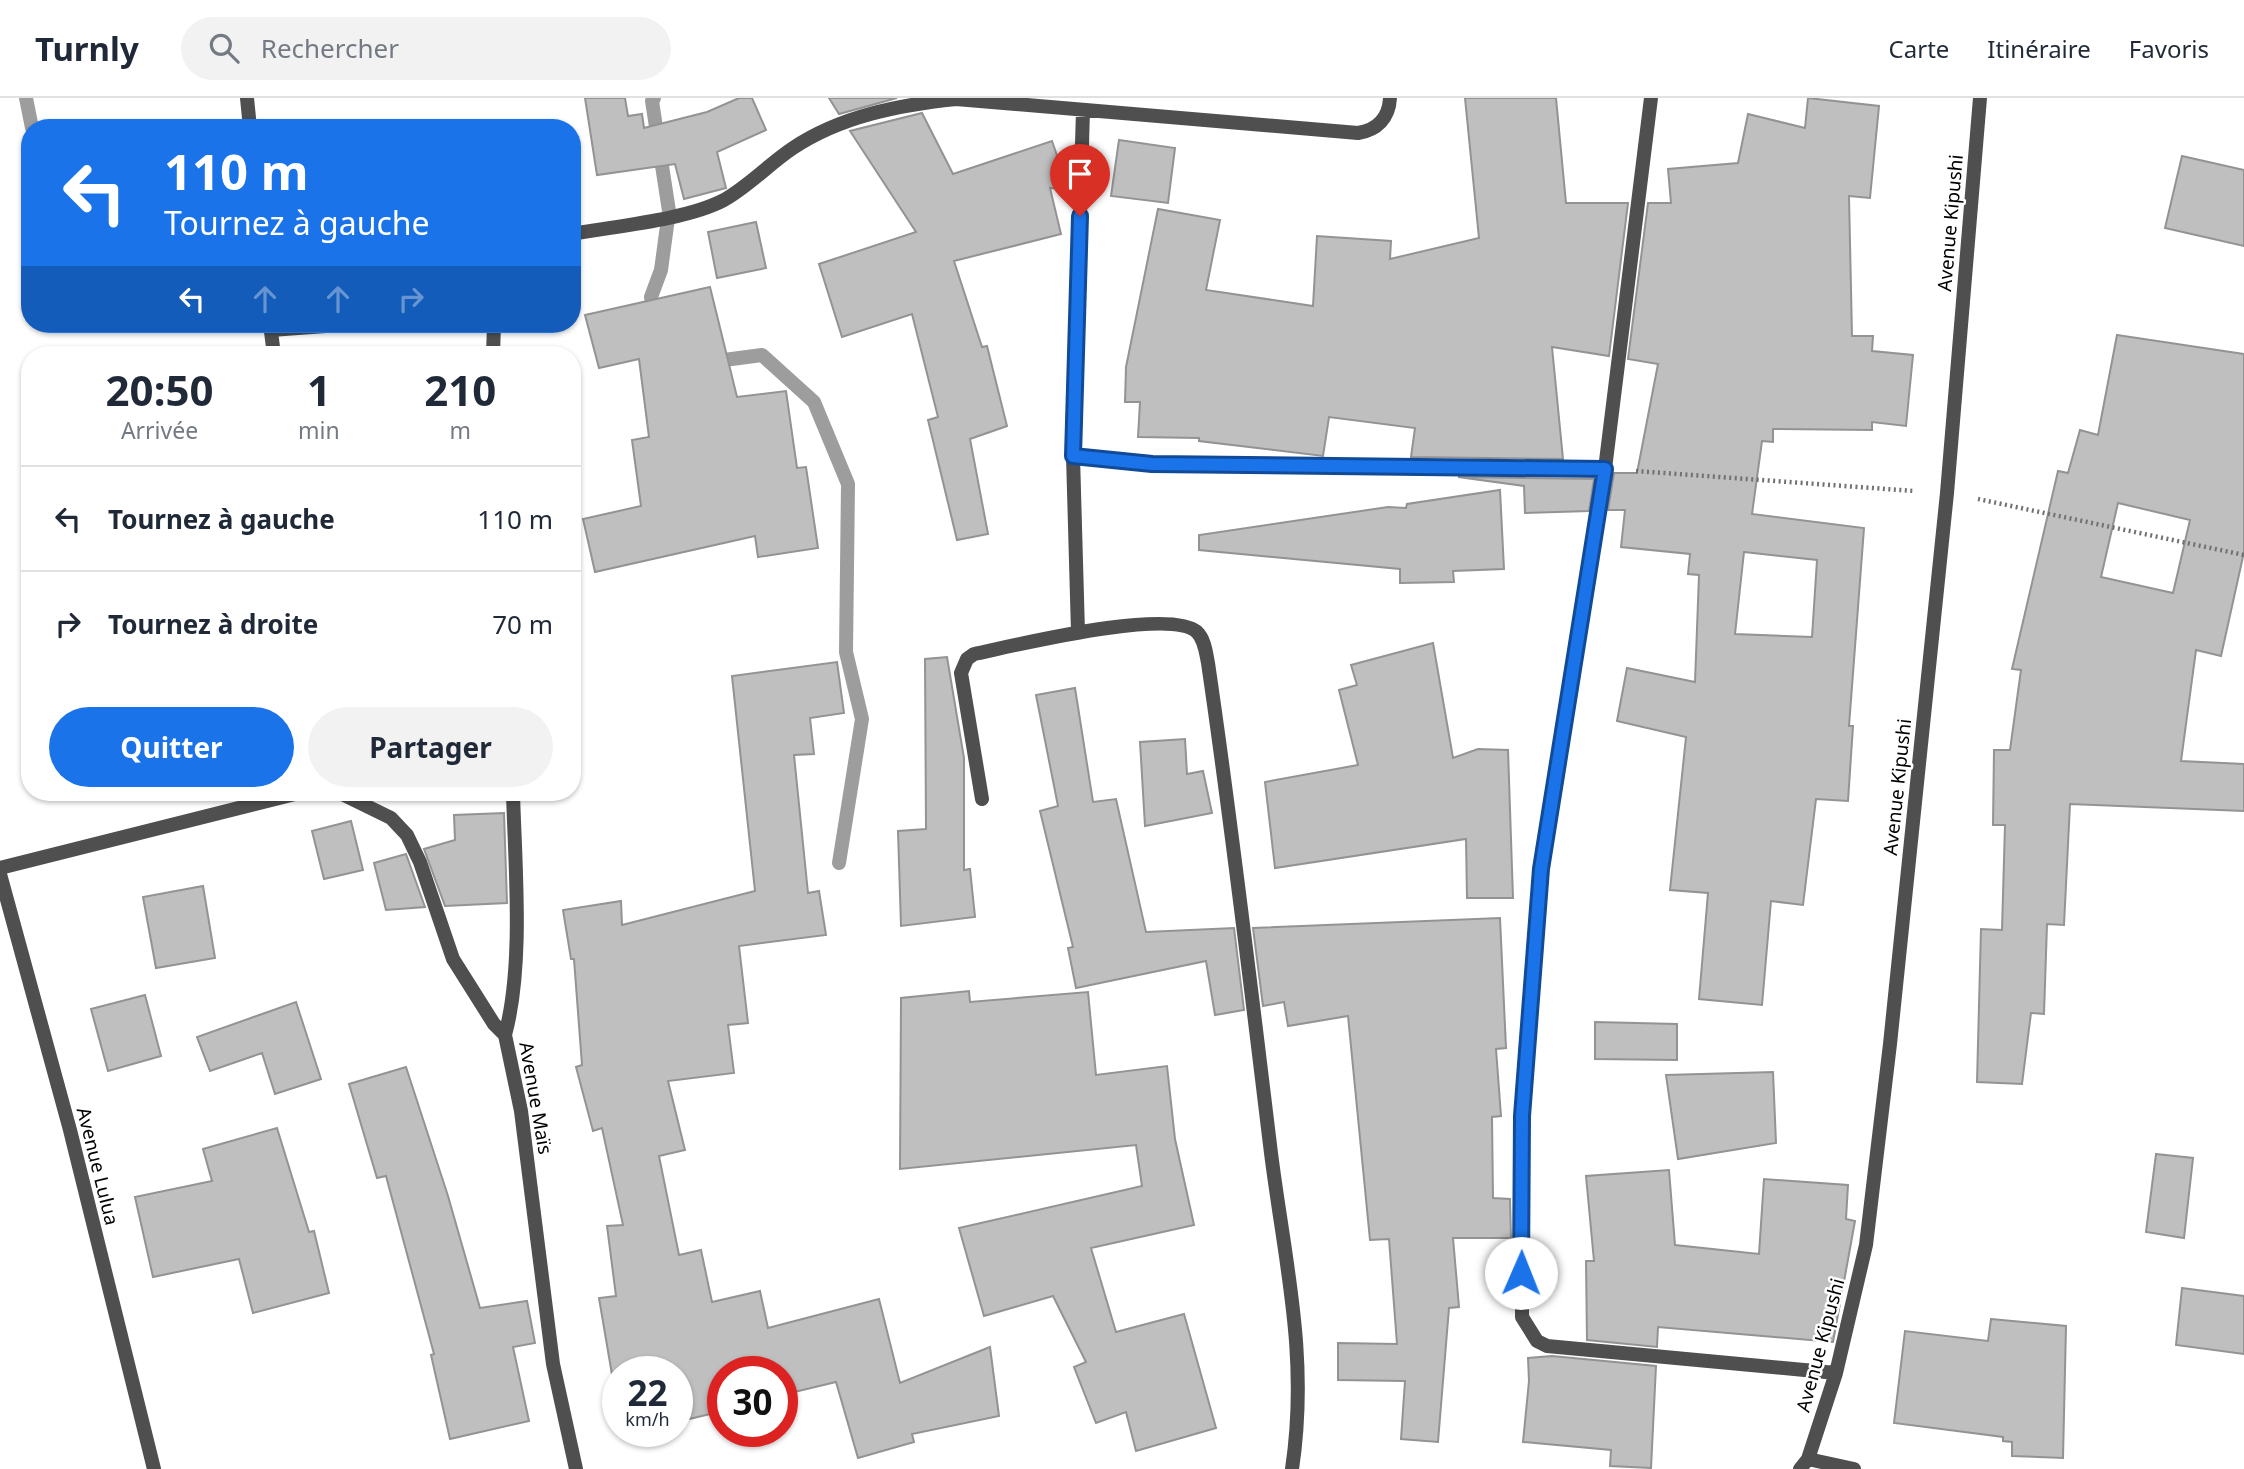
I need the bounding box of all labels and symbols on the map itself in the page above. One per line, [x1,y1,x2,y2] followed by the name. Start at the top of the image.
[1050,144,1110,216] pin
[1931,153,1969,293] street label: Avenue Kipushi
[1877,717,1917,857] street label: Avenue Kipushi
[513,1040,559,1156] street label: Avenue Maïs
[71,1104,125,1228] street label: Avenue Lulua
[1484,1236,1558,1310] position arrow
[1790,1275,1850,1415] street label: Avenue Kipushi
[707,1356,798,1447] speed limit sign: 30

